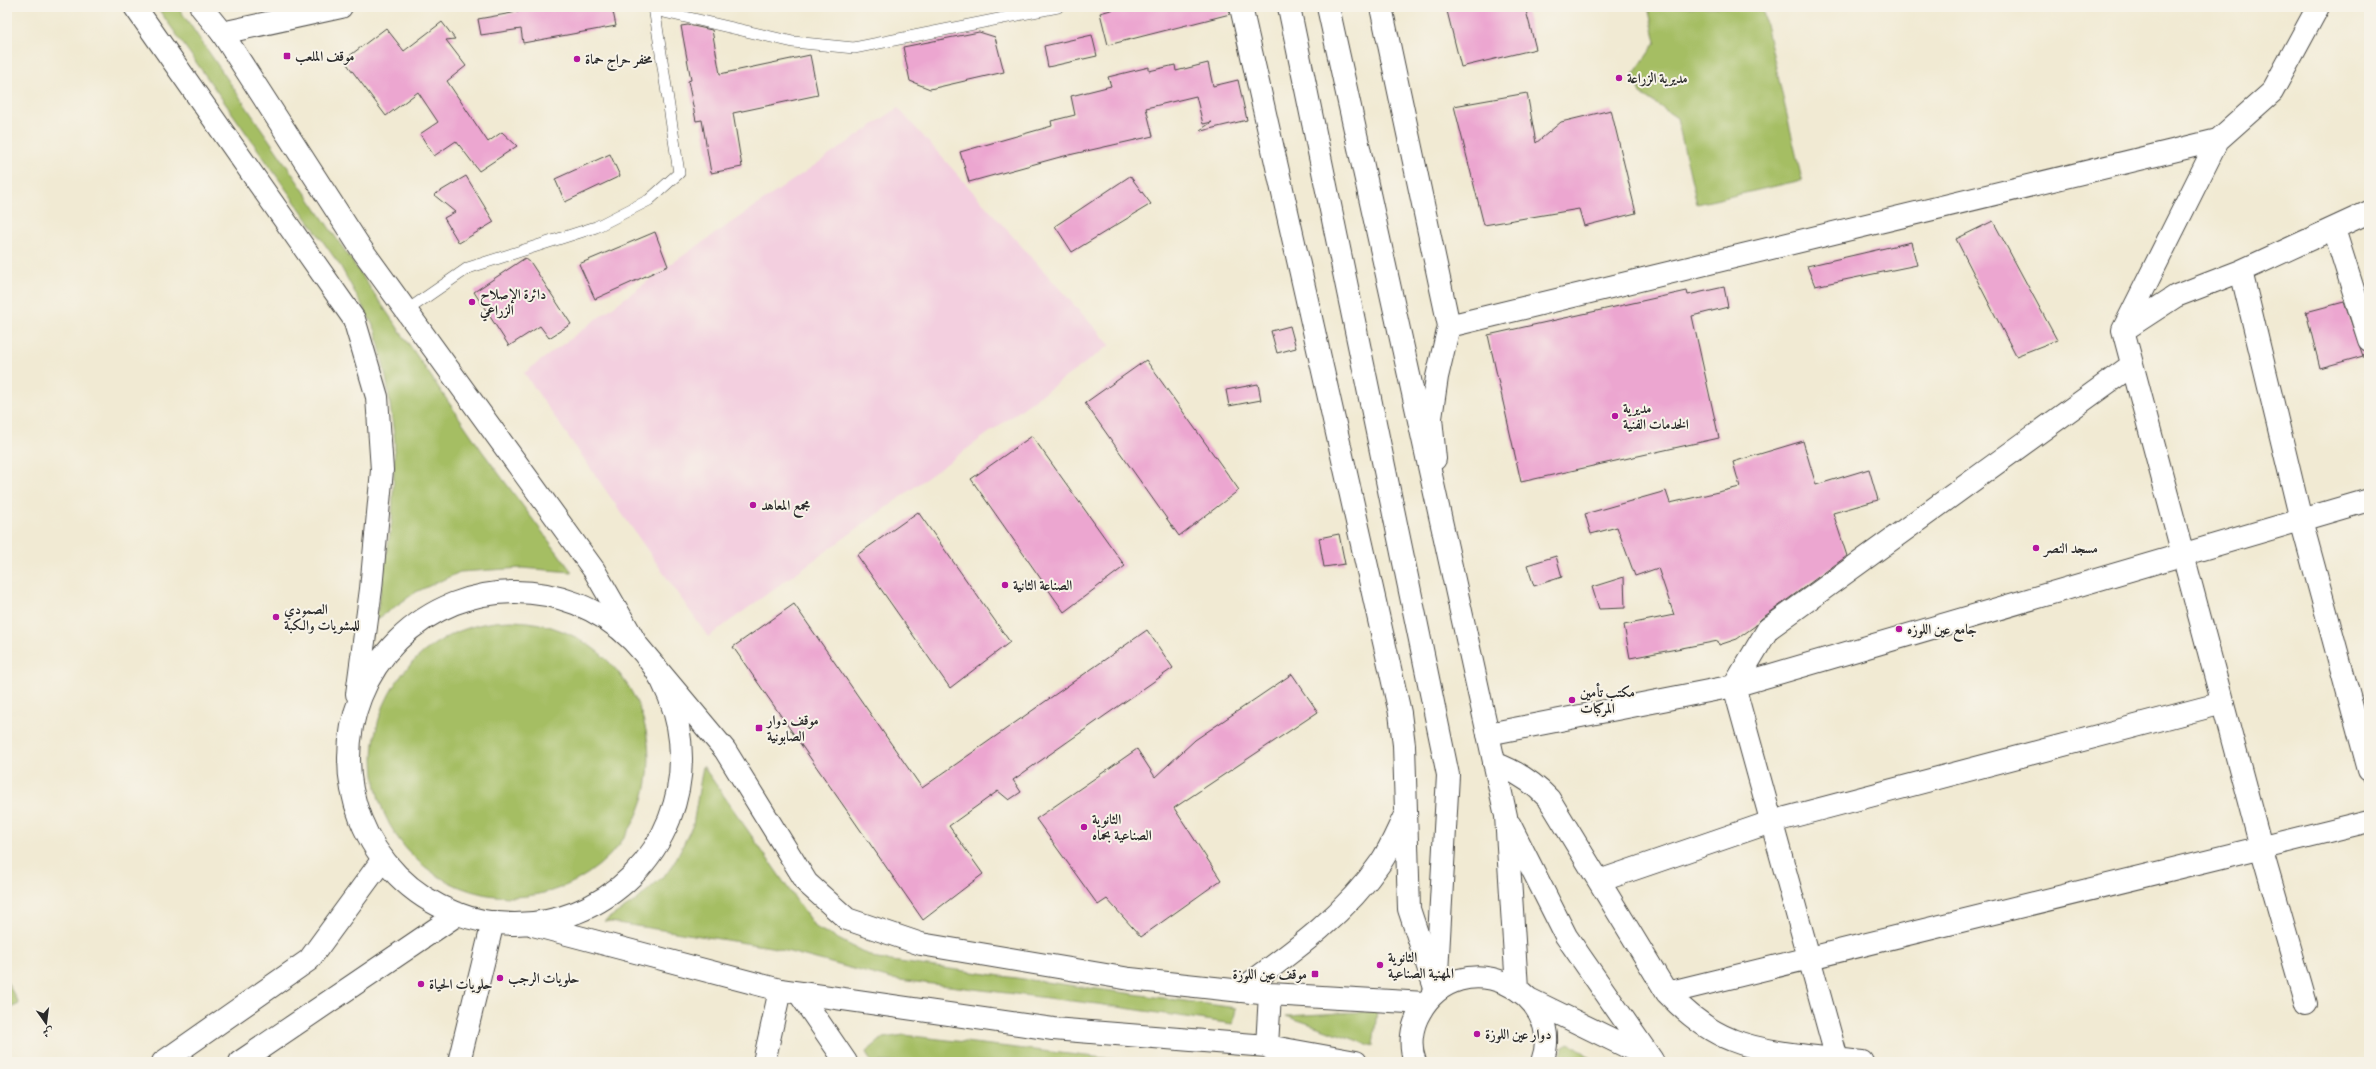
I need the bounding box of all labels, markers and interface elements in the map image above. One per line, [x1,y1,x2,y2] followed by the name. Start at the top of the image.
[295,48,355,67] place label: موقف الملعب
[282,51,292,61] marker: موقف الملعب
[585,51,653,72] place label: مخفر حراج حماة
[572,54,582,64] marker: مخفر حراج حماة
[1627,70,1688,89] place label: مديرية الزراعة
[1614,73,1624,83] marker: مديرية الزراعة
[479,286,546,322] place label: دائرة الإصلاح الزراعي
[467,297,477,307] marker: دائرة الإصلاح الزراعي
[1623,400,1689,435] place label: مديرية الخدمات الفنية
[1610,411,1620,421] marker: مديرية الخدمات الفنية
[761,497,810,518] place label: مجمع المعاهد
[748,500,758,510] marker: مجمع المعاهد
[2042,540,2098,559] place label: مسجد النصر
[2031,543,2041,553] marker: مسجد النصر
[1013,577,1072,596] place label: الصناعة الثانية
[1000,580,1010,590] marker: الصناعة الثانية
[284,601,360,636] place label: الصمودي للمشويات والكبة
[271,612,281,622] marker: الصمودي للمشويات والكبة
[1907,621,1978,642] place label: جامع عين اللوزه
[1894,624,1904,634] marker: جامع عين اللوزه
[1580,682,1635,719] place label: مكتب تأمين المركبات
[1567,695,1577,705] marker: مكتب تأمين المركبات
[765,712,819,747] place label: موقف دوار الصابونية
[754,723,764,733] marker: موقف دوار الصابونية
[1092,811,1152,846] place label: الثانوية الصناعية بحماه
[1079,822,1089,832] marker: الثانوية الصناعية بحماه
[1388,949,1454,984] place label: الثانوية المهنية الصناعية
[1375,960,1385,970] marker: الثانوية المهنية الصناعية
[1233,966,1307,985] place label: موقف عين اللوزة
[1310,969,1320,979] marker: موقف عين اللوزة
[508,970,580,989] place label: حلويات الرجب
[495,973,505,983] marker: حلويات الرجب
[429,976,493,995] place label: حلويات الحياة
[416,979,426,989] marker: حلويات الحياة
[26,1003,66,1043] north arrow
[41,1023,55,1040] text: ش
[1485,1026,1552,1045] place label: دوار عين اللوزة
[1472,1029,1482,1039] marker: دوار عين اللوزة

